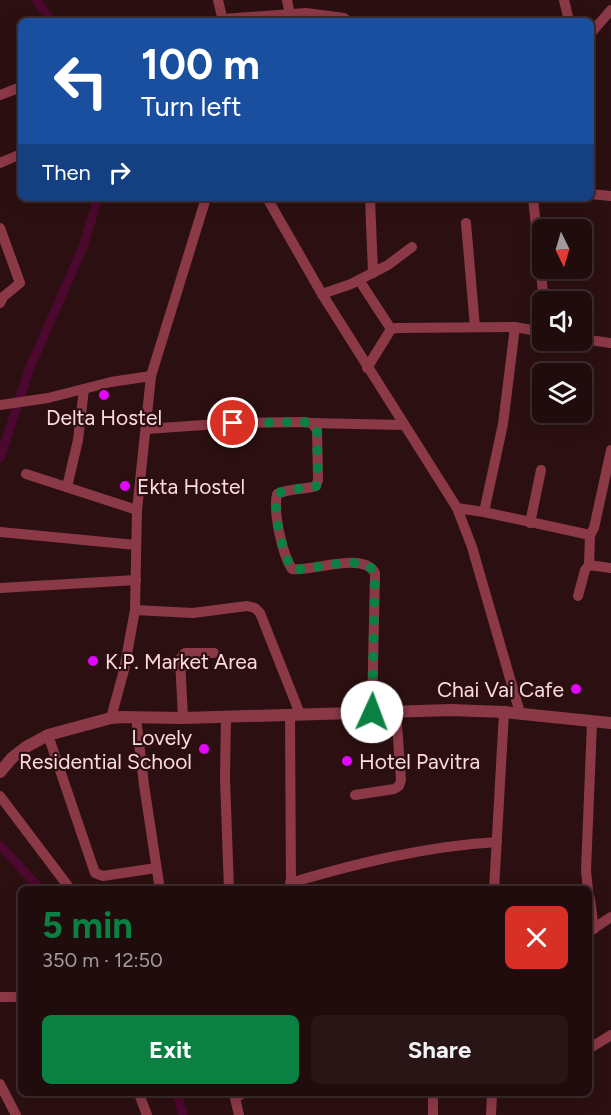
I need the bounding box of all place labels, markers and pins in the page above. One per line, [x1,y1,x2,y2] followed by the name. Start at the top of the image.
[97,388,111,402] marker: Delta Hostel
[207,397,258,448] pin
[46,405,162,430] place label: Delta Hostel
[137,474,245,499] place label: Ekta Hostel
[118,479,132,493] marker: Ekta Hostel
[105,649,258,674] place label: K.P. Market Area
[86,654,100,668] marker: K.P. Market Area
[437,677,564,702] place label: Chai Vai Cafe
[569,682,583,696] marker: Chai Vai Cafe
[19,725,192,774] place label: Lovely Residential School
[197,742,211,756] marker: Lovely Residential School
[359,749,480,774] place label: Hotel Pavitra
[340,754,354,768] marker: Hotel Pavitra

